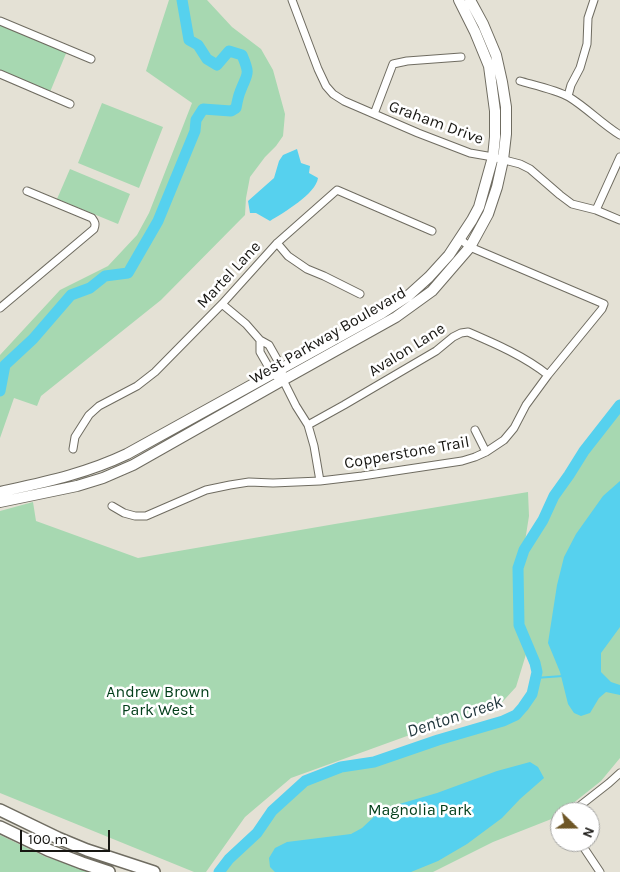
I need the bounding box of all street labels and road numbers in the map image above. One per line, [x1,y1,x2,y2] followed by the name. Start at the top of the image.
[386,97,486,149] street label: Graham Drive
[193,237,265,313] street label: Martel Lane
[246,283,410,389] street label: West Parkway Boulevard
[365,319,449,381] street label: Avalon Lane
[343,433,471,473] street label: Copperstone Trail

